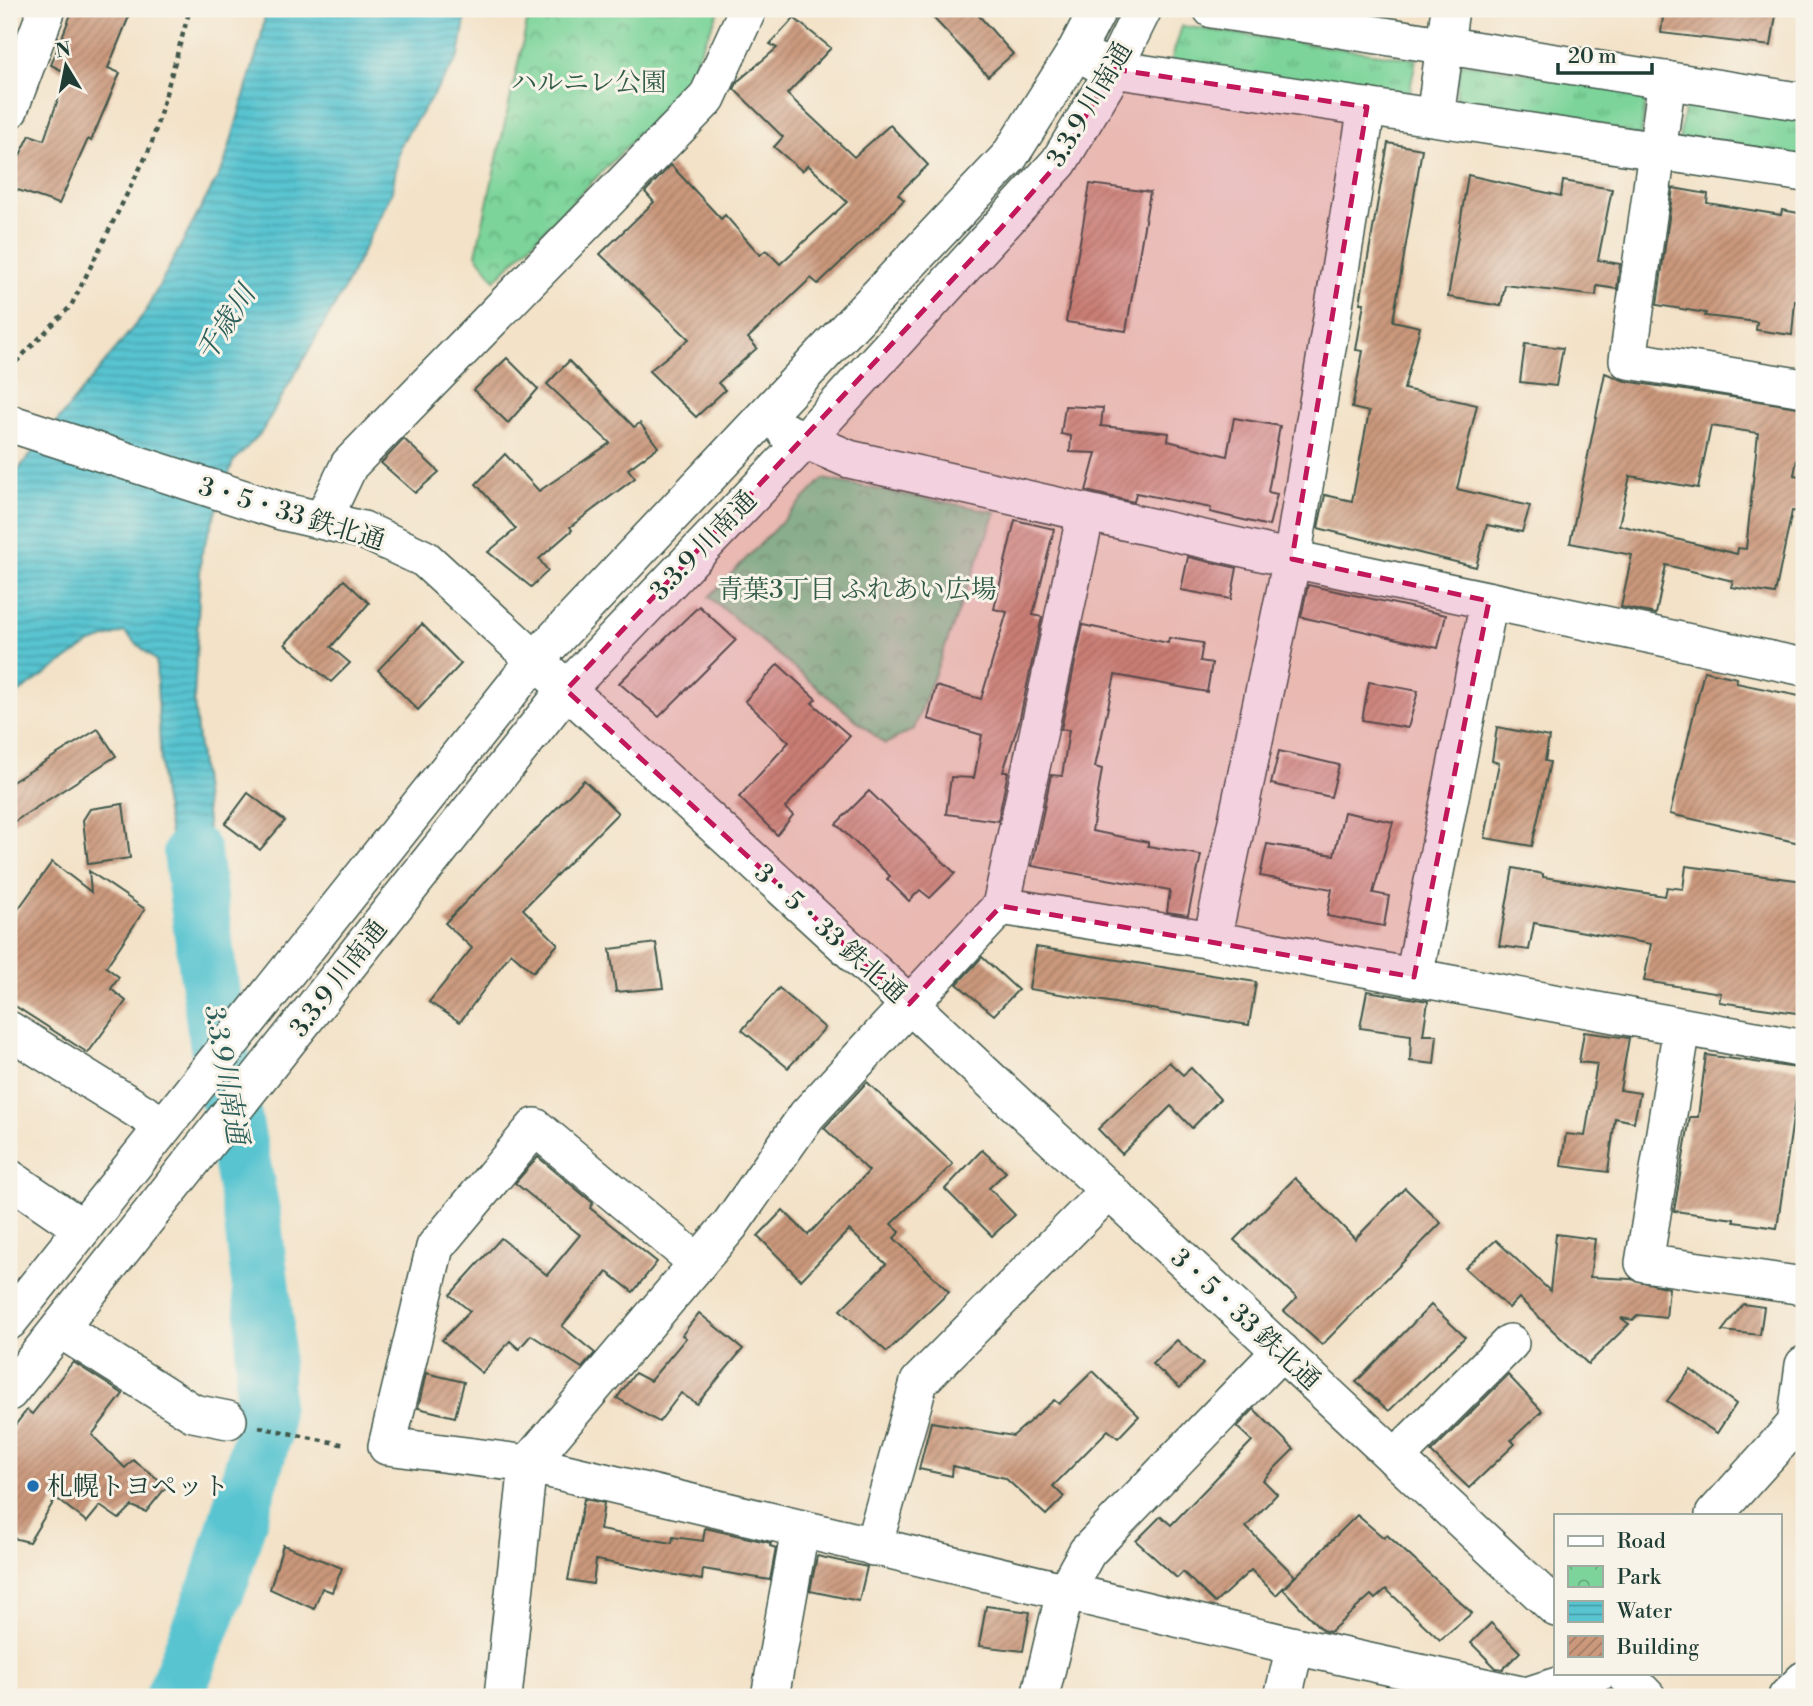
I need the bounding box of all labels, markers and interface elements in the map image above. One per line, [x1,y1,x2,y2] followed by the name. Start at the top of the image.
[32,32,102,102] north arrow
[1558,32,1652,76] scale bar
[1040,36,1140,173] street label: 3.3.9 川南通
[54,37,73,63] text: N
[1568,44,1617,70] text: 20 m
[511,67,667,99] park label: ハルニレ公園
[189,277,265,369] water label: 千歳川
[195,470,389,557] street label: 3・5・33 鉄北通
[644,484,764,607] street label: 3.3.9 川南通
[717,574,997,606] park label: 青葉3丁目 ふれあい広場
[748,857,913,1010] street label: 3・5・33 鉄北通
[283,914,394,1043] street label: 3.3.9 川南通
[196,1002,256,1150] water label: 3.3.9川南通
[1164,1242,1327,1397] street label: 3・5・33 鉄北通
[47,1471,229,1503] place label: 札幌トヨペット
[25,1478,41,1494] marker: 札幌トヨペット
[1554,1514,1782,1674] legend
[1617,1529,1666,1555] text: Road
[1617,1565,1662,1591] text: Park
[1616,1599,1672,1625] text: Water
[1616,1635,1699,1661] text: Building

